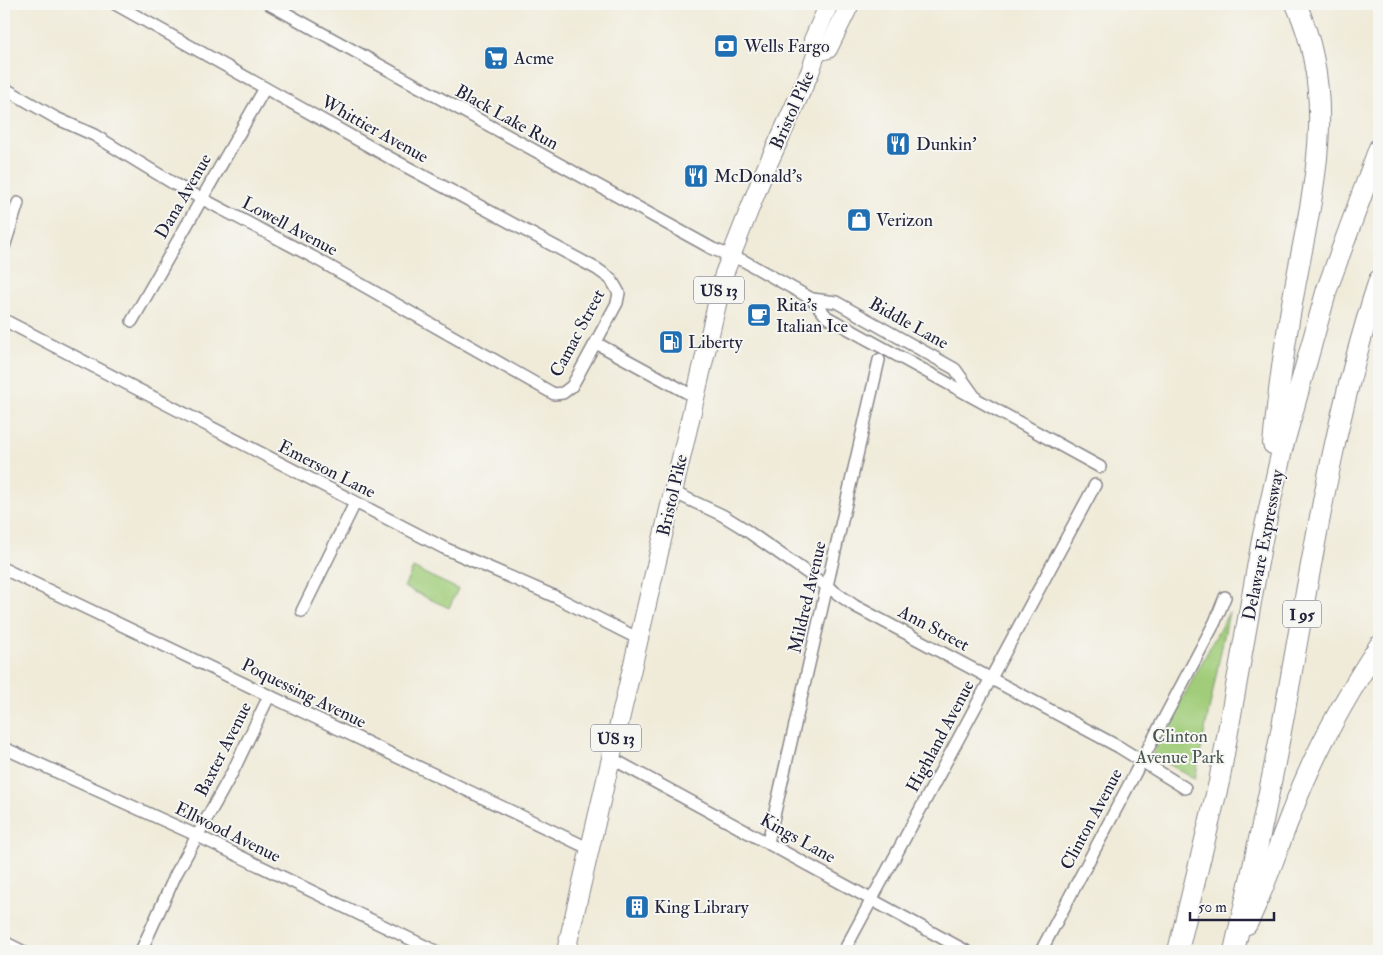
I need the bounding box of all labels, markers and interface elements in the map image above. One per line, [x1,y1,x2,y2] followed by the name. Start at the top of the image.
[713,33,739,59] bank icon: Wells Fargo
[743,35,830,58] place label: Wells Fargo
[483,45,509,71] supermarket icon: Acme
[513,47,555,70] place label: Acme
[765,67,820,153] street label: Bristol Pike
[451,80,563,155] street label: Black Lake Run
[316,90,433,169] street label: Whittier Avenue
[885,131,911,157] restaurant icon: Dunkin'
[916,133,977,156] place label: Dunkin'
[150,149,217,243] street label: Dana Avenue
[683,163,709,189] restaurant icon: McDonald's
[714,165,802,188] place label: McDonald's
[238,192,342,262] street label: Lowell Avenue
[846,207,872,233] shop icon: Verizon
[876,209,933,232] place label: Verizon
[694,276,744,304] road number: US 13
[545,285,610,381] street label: Camac Street
[865,292,953,355] street label: Biddle Lane
[776,294,848,338] place label: Rita's Italian Ice
[746,302,772,328] cafe icon: Rita's Italian Ice
[658,329,684,355] fuel station icon: Liberty
[688,331,744,354] place label: Liberty
[274,435,380,504] street label: Emerson Lane
[652,452,693,538] street label: Bristol Pike
[1238,467,1290,622] street label: Delaware Expressway
[783,538,832,655] street label: Mildred Avenue
[893,600,973,657] street label: Ann Street
[1283,600,1321,628] road number: I 95
[238,653,370,734] street label: Poquessing Avenue
[901,676,980,796] street label: Highland Avenue
[190,698,257,800] street label: Baxter Avenue
[591,724,641,751] road number: US 13
[1135,725,1225,769] park label: Clinton Avenue Park
[1055,764,1128,874] street label: Clinton Avenue
[171,797,285,868] street label: Ellwood Avenue
[756,808,840,869] street label: Kings Lane
[1190,890,1274,922] scale bar
[624,894,650,920] building icon: King Library
[654,896,750,919] place label: King Library
[1198,898,1227,917] text: 50 m

